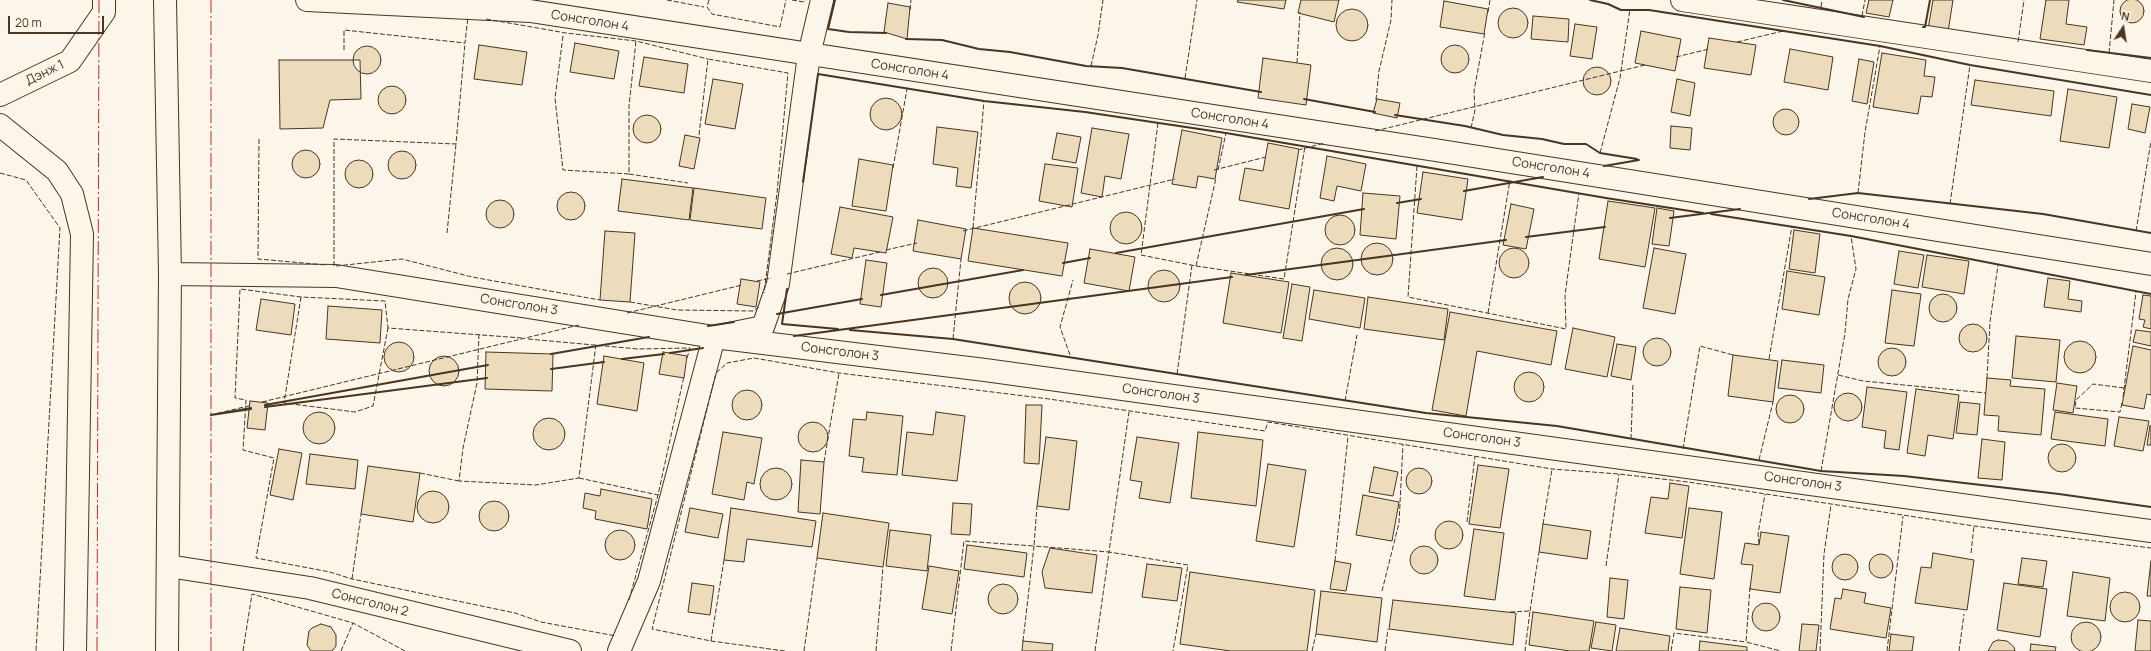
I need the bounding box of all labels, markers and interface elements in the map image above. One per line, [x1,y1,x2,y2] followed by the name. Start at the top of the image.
[550,7,630,35] street label: Сонсголон 4
[10,8,106,34] scale bar
[2103,8,2143,48] north arrow
[2120,8,2131,24] text: N
[15,14,42,31] text: 20 m
[870,56,950,84] street label: Сонсголон 4
[23,57,67,89] street label: Дэнж 1
[1190,105,1270,133] street label: Сонсголон 4
[1511,154,1591,182] street label: Сонсголон 4
[1831,205,1911,233] street label: Сонсголон 4
[479,291,559,319] street label: Сонсголон 3
[800,339,880,365] street label: Сонсголон 3
[1121,381,1201,407] street label: Сонсголон 3
[1442,425,1522,451] street label: Сонсголон 3
[1763,469,1843,495] street label: Сонсголон 3
[330,586,410,620] street label: Сонсголон 2

